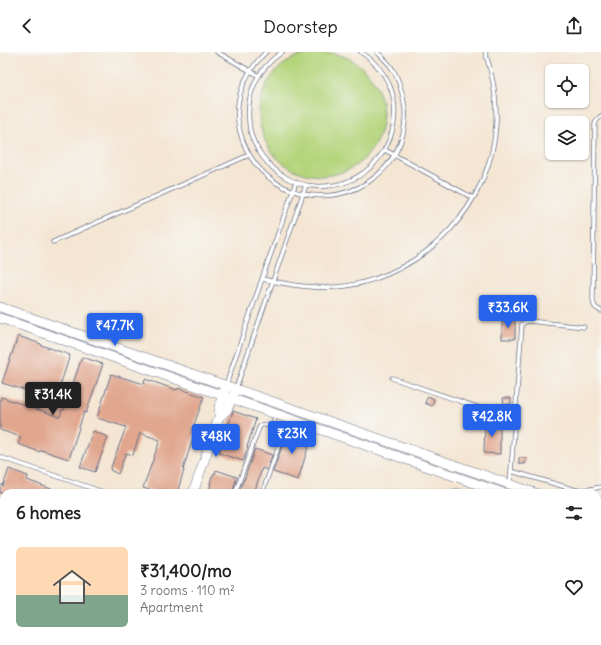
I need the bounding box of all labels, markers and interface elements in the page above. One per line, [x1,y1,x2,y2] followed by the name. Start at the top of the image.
[16,15,38,37] icon: back
[263,15,338,38] text: Doorstep
[563,15,585,37] icon: share
[545,64,589,160] map controls
[545,64,589,108] button: locate
[545,116,589,160] button: layers
[475,295,541,329] pin: ₹33.6K
[488,299,528,316] text: ₹33.6K
[82,313,148,347] pin: ₹47.7K
[96,317,134,334] text: ₹47.7K
[20,382,86,416] pin: ₹31.4K
[34,386,72,403] text: ₹31.4K
[459,404,525,438] pin: ₹42.8K
[472,408,512,425] text: ₹42.8K
[268,421,316,455] pin: ₹23K
[192,424,240,458] pin: ₹48K
[277,425,307,442] text: ₹23K
[201,428,231,445] text: ₹48K
[16,502,81,524] text: 6 homes
[563,502,585,524] icon: filters
[140,560,232,582] text: ₹31,400/mo
[48,563,96,611] icon: home
[563,576,585,598] icon: heart
[140,582,235,599] text: 3 rooms · 110 m²
[140,599,203,616] text: Apartment

